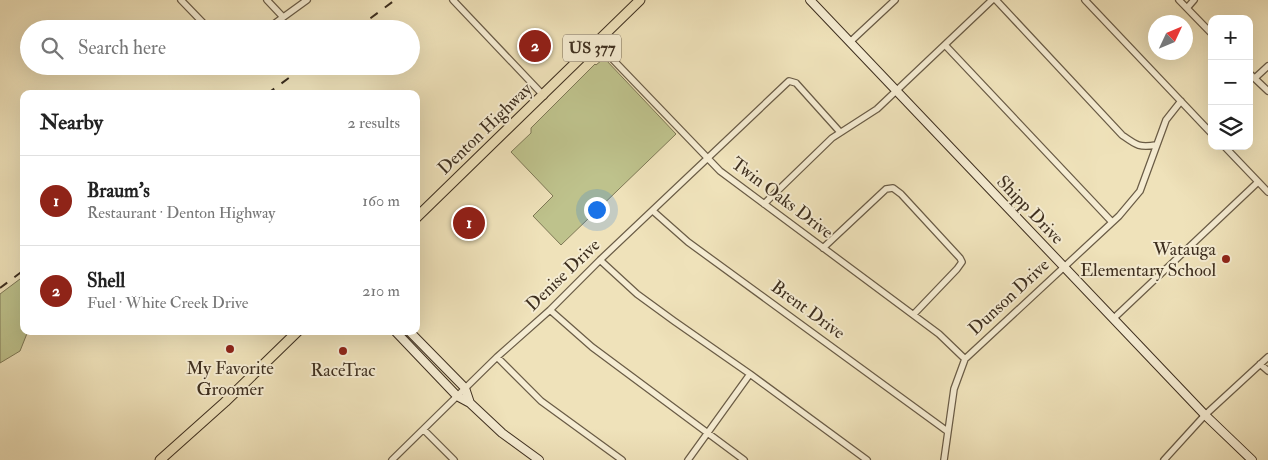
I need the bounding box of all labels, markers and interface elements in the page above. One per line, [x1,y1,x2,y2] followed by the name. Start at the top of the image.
[1148,15,1193,60] north arrow
[1208,15,1253,150] map controls
[1208,15,1253,60] button: +
[20,20,420,75] search box
[519,27,551,65] pin: 2
[38,34,66,62] icon: search
[563,34,621,62] road number: US 377
[78,36,166,60] text: Search here
[1208,60,1253,105] button: −
[433,77,538,180] street label: Denton Highway
[1208,105,1253,150] button: layers
[40,109,103,136] text: Nearby
[347,113,400,133] text: 2 results
[726,152,838,244] street label: Twin Oaks Drive
[991,171,1069,250] street label: Shipp Drive
[87,179,150,203] text: Braum's
[53,191,59,211] text: 1
[362,191,400,211] text: 160 m
[584,197,610,223] your location
[87,203,275,223] text: Restaurant · Denton Highway
[453,204,485,242] pin: 1
[521,233,605,316] street label: Denise Drive
[1080,238,1217,282] place label: Watauga Elementary School
[964,253,1055,340] street label: Dunson Drive
[1220,253,1232,265] marker: Watauga Elementary School
[87,269,125,293] text: Shell
[766,275,850,345] street label: Brent Drive
[52,281,60,301] text: 2
[362,281,400,301] text: 210 m
[87,293,248,313] text: Fuel · White Creek Drive
[224,343,236,355] marker: My Favorite Groomer
[337,345,349,357] marker: RaceTrac
[186,357,274,401] place label: My Favorite Groomer
[310,359,376,382] place label: RaceTrac

